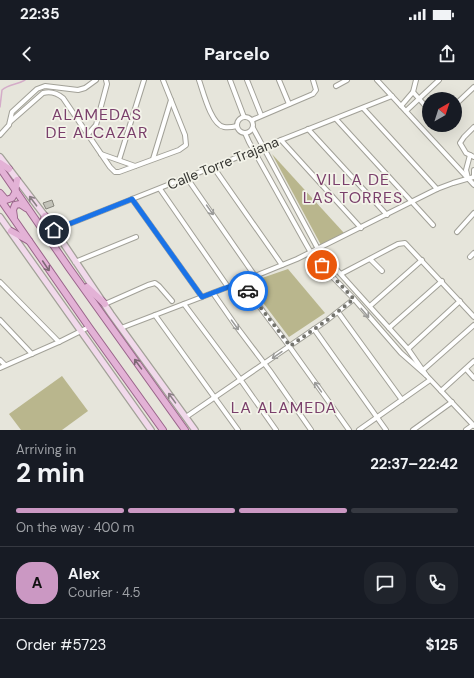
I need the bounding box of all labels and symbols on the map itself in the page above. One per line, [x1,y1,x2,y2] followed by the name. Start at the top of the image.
[422,92,462,132] north arrow
[46,104,148,143] district label: ALAMEDAS DE ALCAZAR
[165,132,281,194] street label: Calle Torre Trajana
[303,169,403,208] district label: VILLA DE LAS TORRES
[29,195,37,206] one-way arrow
[206,204,214,215] one-way arrow
[37,213,71,247] pin
[305,248,339,282] pin
[42,260,50,271] one-way arrow
[228,271,268,311] courier
[361,307,370,318] one-way arrow
[231,319,239,330] one-way arrow
[272,351,283,359] one-way arrow
[134,359,142,370] one-way arrow
[314,381,322,392] one-way arrow
[168,393,177,404] one-way arrow
[231,397,337,418] district label: LA ALAMEDA

